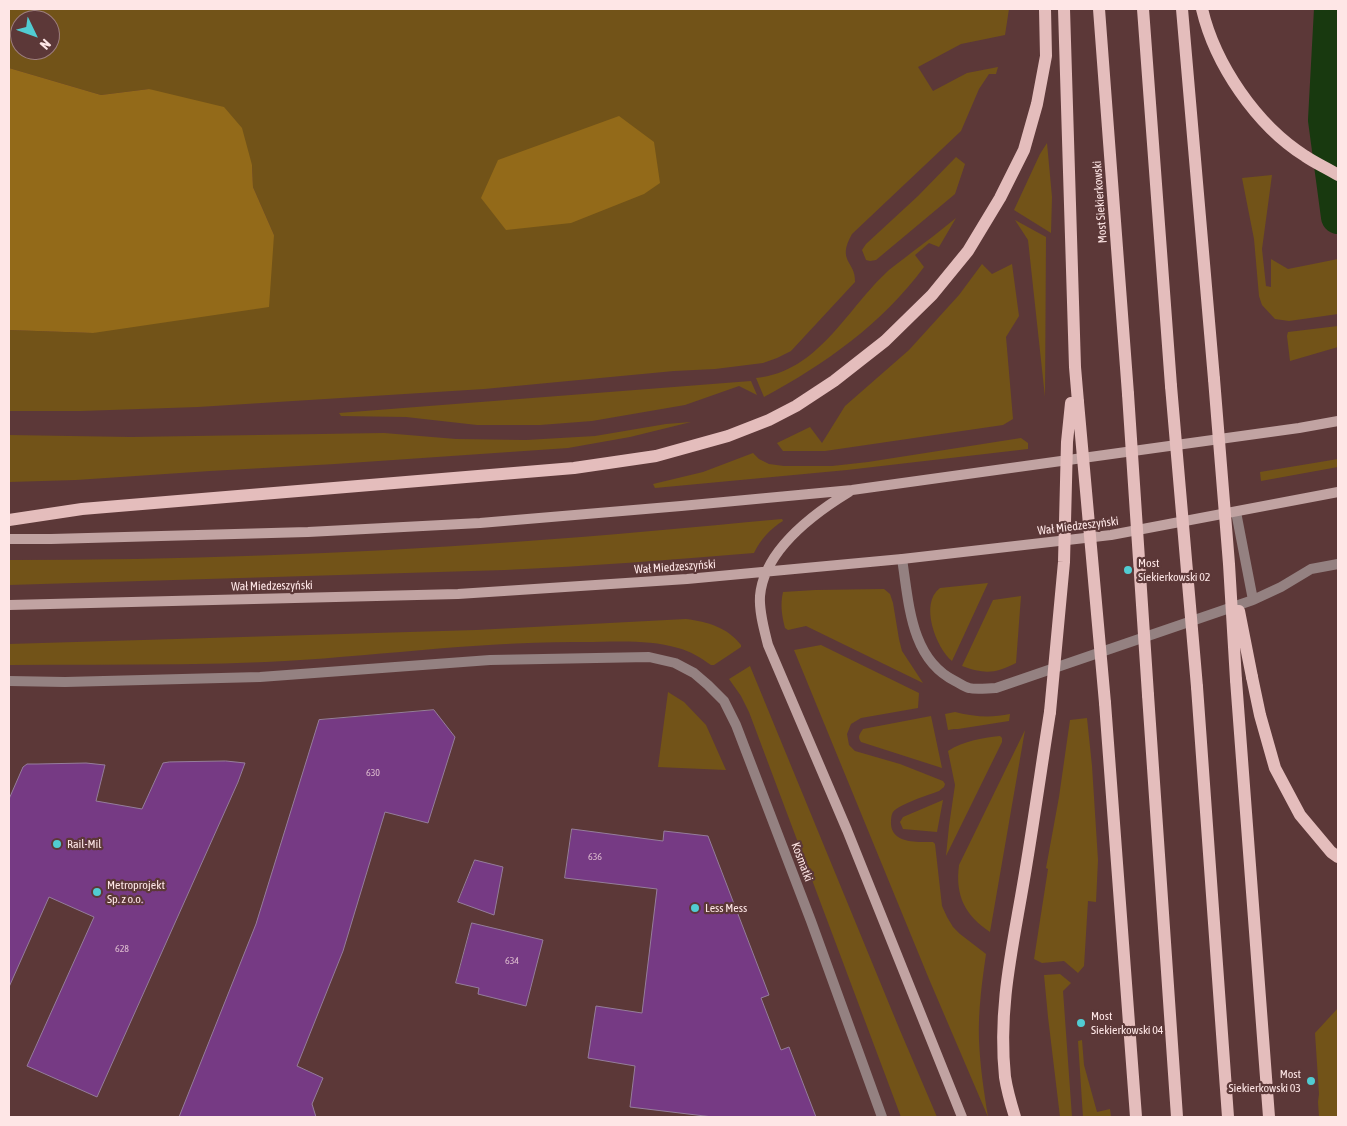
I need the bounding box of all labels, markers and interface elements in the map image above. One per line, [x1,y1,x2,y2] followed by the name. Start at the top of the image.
[10,10,60,60] north arrow
[37,36,54,53] text: N
[1090,160,1110,244] street label: Most Siekierkowski
[1037,514,1119,538] street label: Wał Miedzeszyński
[1138,556,1210,584] place label: Most Siekierkowski 02
[634,557,716,577] street label: Wał Miedzeszyński
[1122,564,1134,576] marker: Most Siekierkowski 02
[231,578,313,594] street label: Wał Miedzeszyński
[366,767,380,779] house number: 630
[67,837,101,851] place label: Rail-Mil
[51,838,63,850] marker: Rail-Mil
[788,840,816,884] street label: Kosmatki
[588,851,602,863] house number: 636
[107,878,165,906] place label: Metroprojekt Sp. z o.o.
[91,886,103,898] marker: Metroprojekt Sp. z o.o.
[705,901,747,915] place label: Less Mess
[689,902,701,914] marker: Less Mess
[115,943,129,955] house number: 628
[505,955,519,967] house number: 634
[1091,1009,1163,1037] place label: Most Siekierkowski 04
[1075,1017,1087,1029] marker: Most Siekierkowski 04
[1229,1067,1301,1095] place label: Most Siekierkowski 03
[1305,1075,1317,1087] marker: Most Siekierkowski 03

